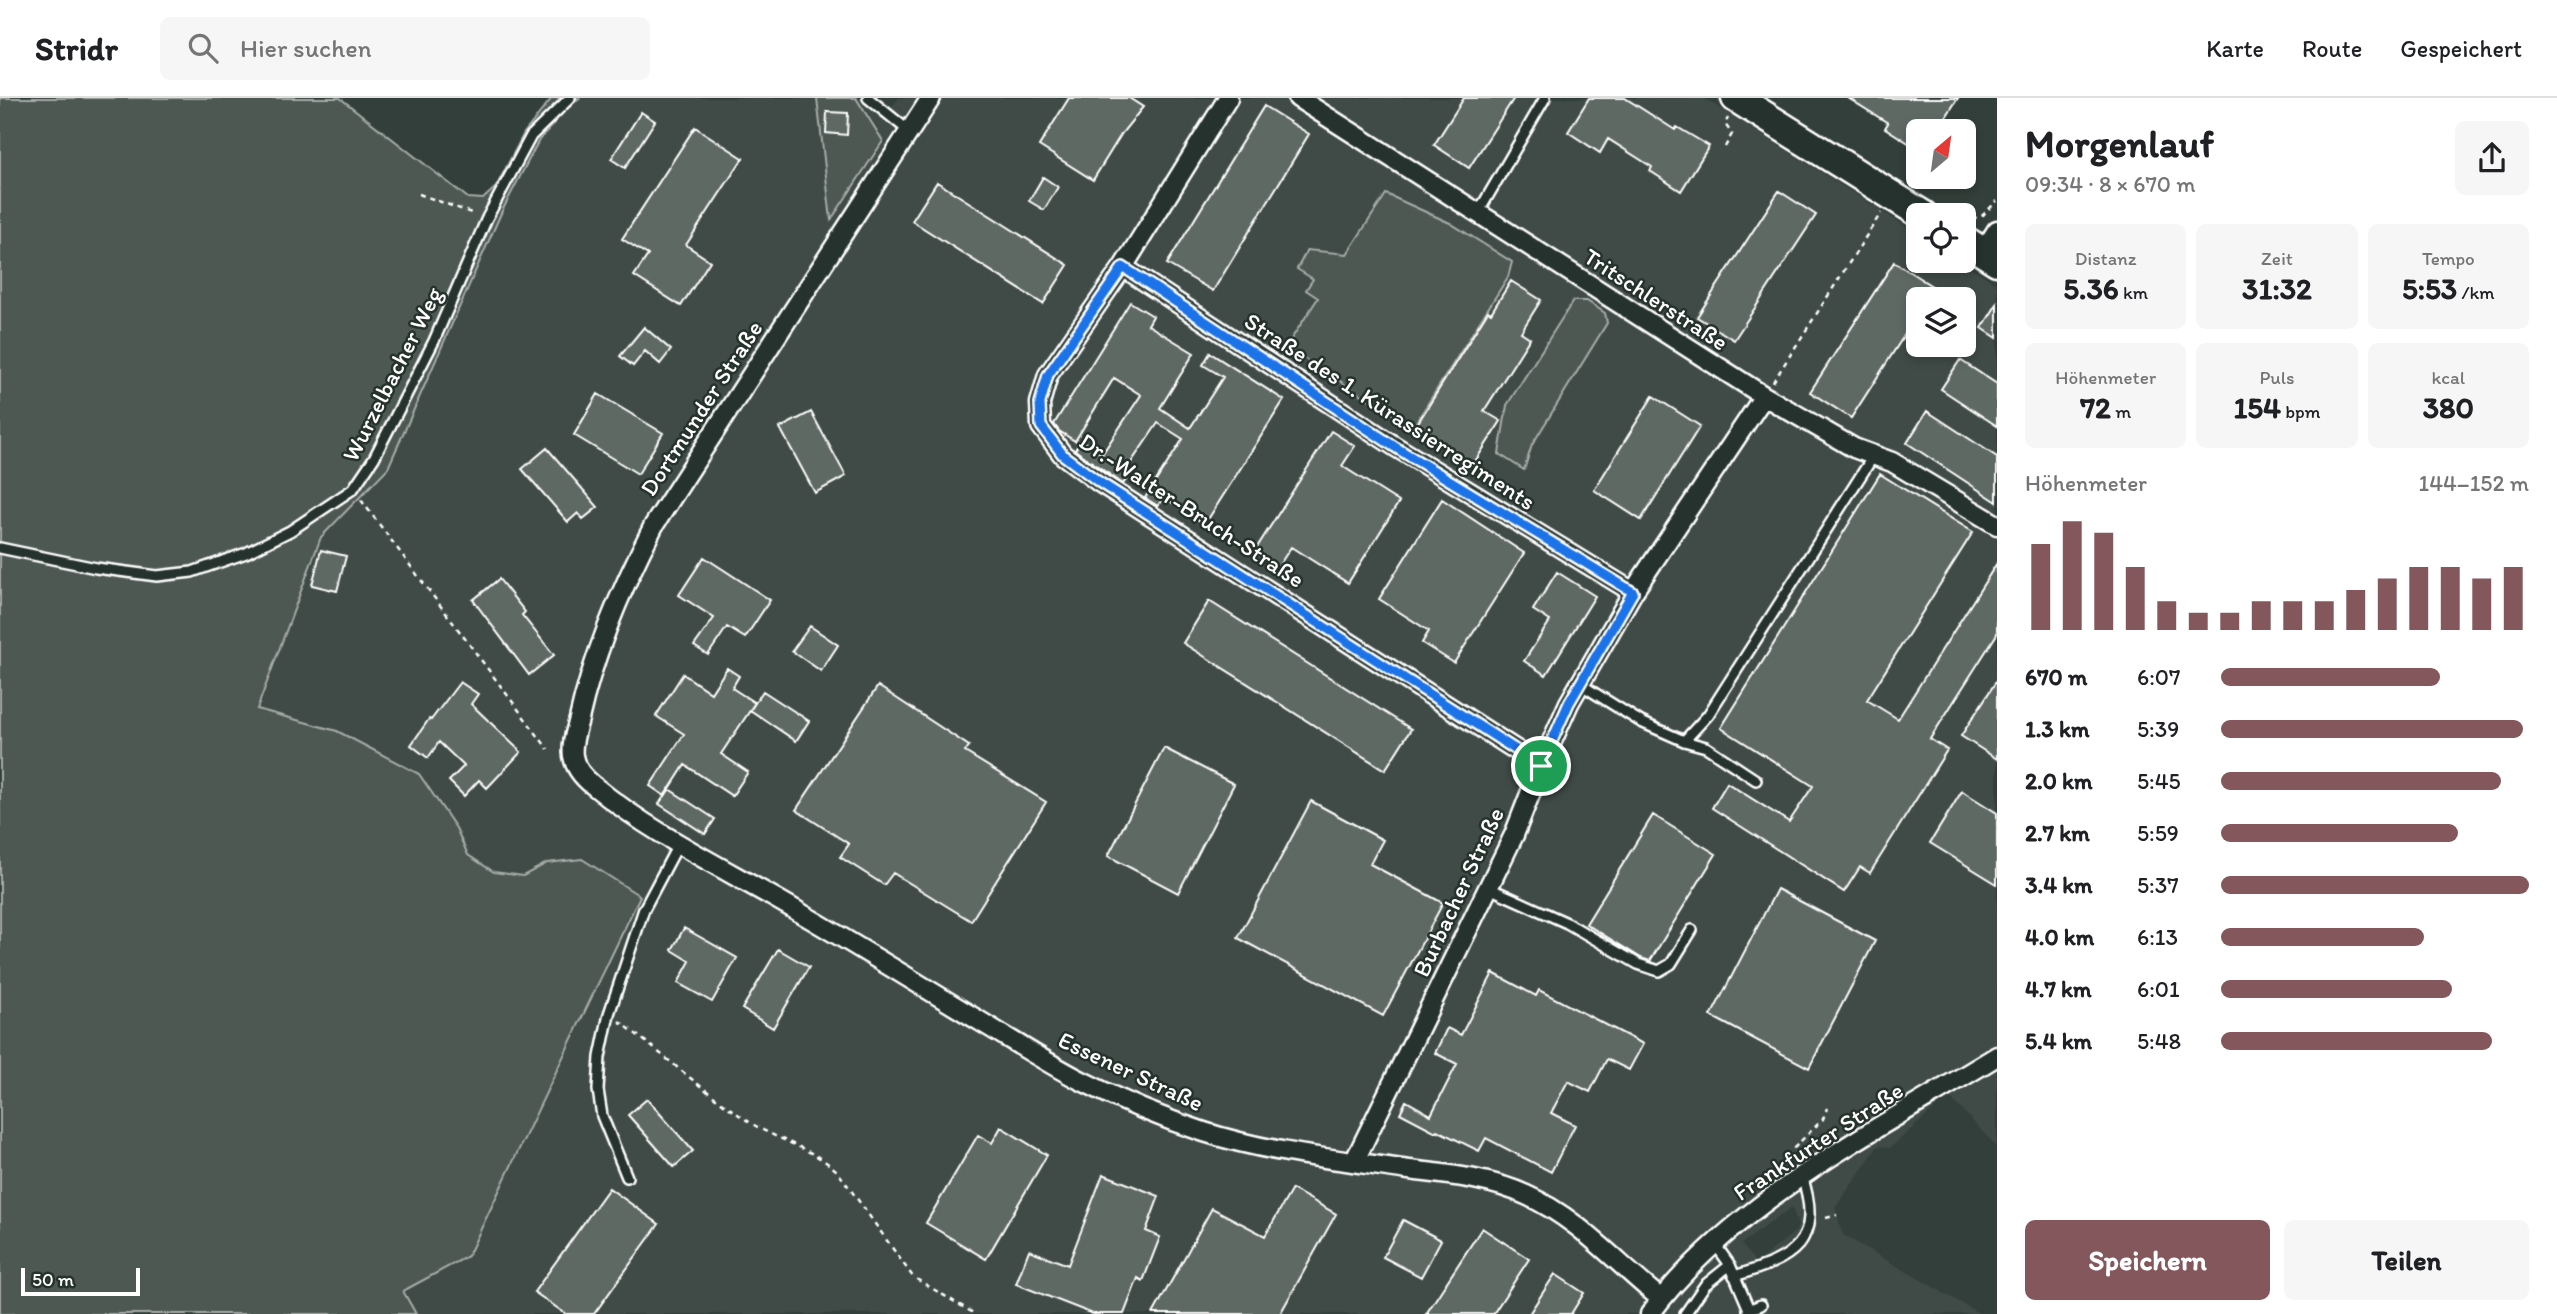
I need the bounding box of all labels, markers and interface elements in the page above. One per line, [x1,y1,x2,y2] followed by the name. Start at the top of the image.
[160,17,650,80] search box
[35,29,118,68] text: Stridr
[184,29,222,67] icon: search
[240,32,372,64] text: Hier suchen
[2206,34,2264,63] text: Karte
[2302,34,2362,63] text: Route
[2400,34,2522,63] text: Gespeichert
[1906,119,1976,189] north arrow
[1906,119,1976,357] map controls
[2025,121,2214,167] text: Morgenlauf
[2455,121,2529,195] button: share
[2025,170,2196,198] text: 09:34 · 8 × 670 m
[1906,203,1976,273] button: locate
[1578,242,1734,356] street label: Tritschlerstraße
[2075,247,2137,270] text: Distanz
[2261,247,2293,270] text: Zeit
[2422,247,2475,270] text: Tempo
[2063,270,2119,307] text: 5.36
[2242,270,2312,307] text: 31:32
[2402,270,2457,307] text: 5:53
[336,281,449,466] street label: Wurzelbacher Weg
[2119,281,2148,304] text: km
[2457,281,2495,304] text: /km
[1906,287,1976,357] button: layers
[1239,306,1541,516] street label: Straße des 1. Kürassierregiments
[634,315,768,501] street label: Dortmunder Straße
[2055,366,2156,389] text: Höhenmeter
[2259,366,2295,389] text: Puls
[2431,366,2465,389] text: kcal
[2080,389,2111,426] text: 72
[2233,389,2281,426] text: 154
[2423,389,2474,426] text: 380
[2111,400,2131,423] text: m
[2281,400,2321,423] text: bpm
[1074,426,1310,594] street label: Dr.-Walter-Bruch-Straße
[2025,469,2147,497] text: Höhenmeter
[2418,469,2529,497] text: 144–152 m
[2025,663,2087,691] text: 670 m
[2137,663,2180,691] text: 6:07
[2025,715,2089,743] text: 1.3 km
[2137,715,2179,743] text: 5:39
[1511,736,1571,796] pin
[1522,747,1560,785] icon: arrive
[2025,767,2093,795] text: 2.0 km
[2137,767,2181,795] text: 5:45
[1406,803,1510,981] street label: Burbacher Straße
[2025,819,2090,847] text: 2.7 km
[2137,819,2179,847] text: 5:59
[2025,871,2093,899] text: 3.4 km
[2137,871,2179,899] text: 5:37
[2025,923,2094,951] text: 4.0 km
[2137,923,2178,951] text: 6:13
[2025,975,2091,1003] text: 4.7 km
[2137,975,2180,1003] text: 6:01
[1054,1025,1208,1117] street label: Essener Straße
[2025,1027,2092,1055] text: 5.4 km
[2137,1027,2181,1055] text: 5:48
[1728,1075,1908,1207] street label: Frankfurter Straße
[2025,1220,2270,1300] button: Speichern
[2284,1220,2529,1300] button: Teilen
[21,1265,140,1297] scale bar
[32,1268,74,1291] text: 50 m

